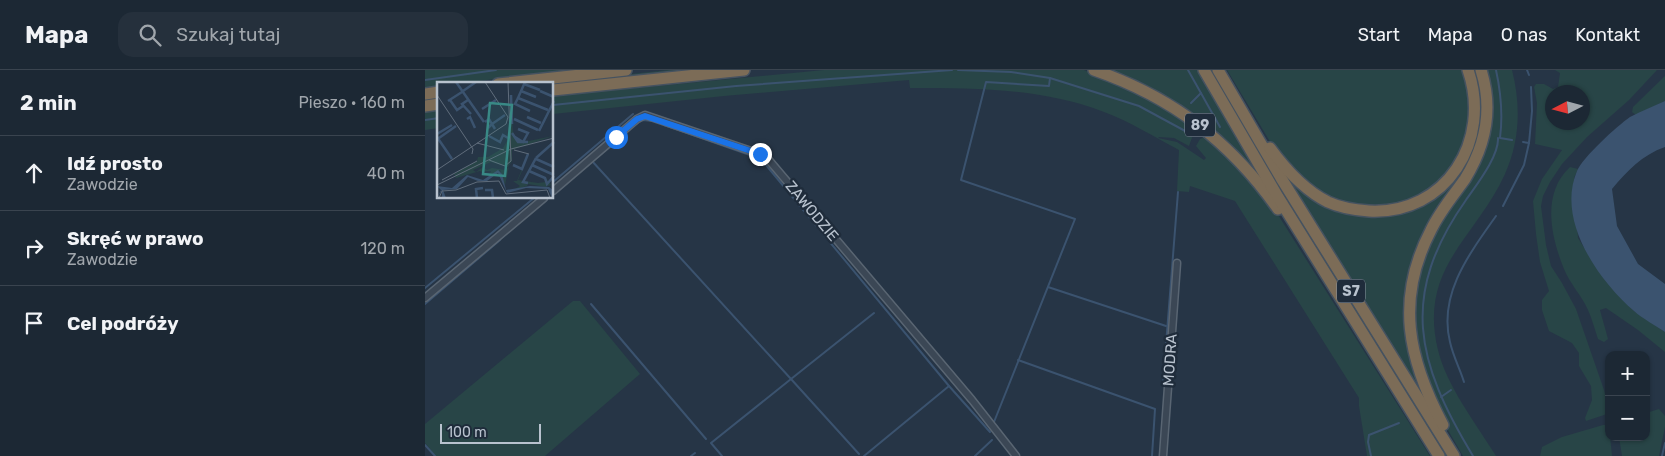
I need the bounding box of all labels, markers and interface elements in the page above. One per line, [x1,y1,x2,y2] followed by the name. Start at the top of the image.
[118,12,468,57] search box
[25,21,88,49] text: Mapa
[136,21,164,49] icon: search
[176,23,280,46] text: Szukaj tutaj
[1358,24,1400,46] text: Start
[1428,24,1473,46] text: Mapa
[1501,24,1547,46] text: O nas
[1575,24,1640,46] text: Kontakt
[437,82,554,199] inset map
[1545,85,1590,130] north arrow
[20,90,77,115] text: 2 min
[299,93,405,112] text: Pieszo · 160 m
[1185,114,1215,136] road number: 89
[605,126,628,149] route start
[749,143,772,166] route end
[67,152,163,175] text: Idź prosto
[20,159,48,187] icon: ahead
[367,164,405,183] text: 40 m
[67,175,138,194] text: Zawodzie
[782,177,842,245] street label: ZAWODZIE
[67,227,204,250] text: Skręć w prawo
[20,234,48,262] icon: right
[360,239,405,258] text: 120 m
[67,250,138,269] text: Zawodzie
[1337,280,1365,302] road number: S7
[20,309,48,337] icon: arrive
[67,312,179,335] text: Cel podróży
[1159,333,1181,387] street label: MODRA
[1605,351,1650,441] map controls
[1605,351,1650,396] button: +
[1605,396,1650,441] button: −
[440,421,541,444] scale bar
[447,424,487,441] text: 100 m

